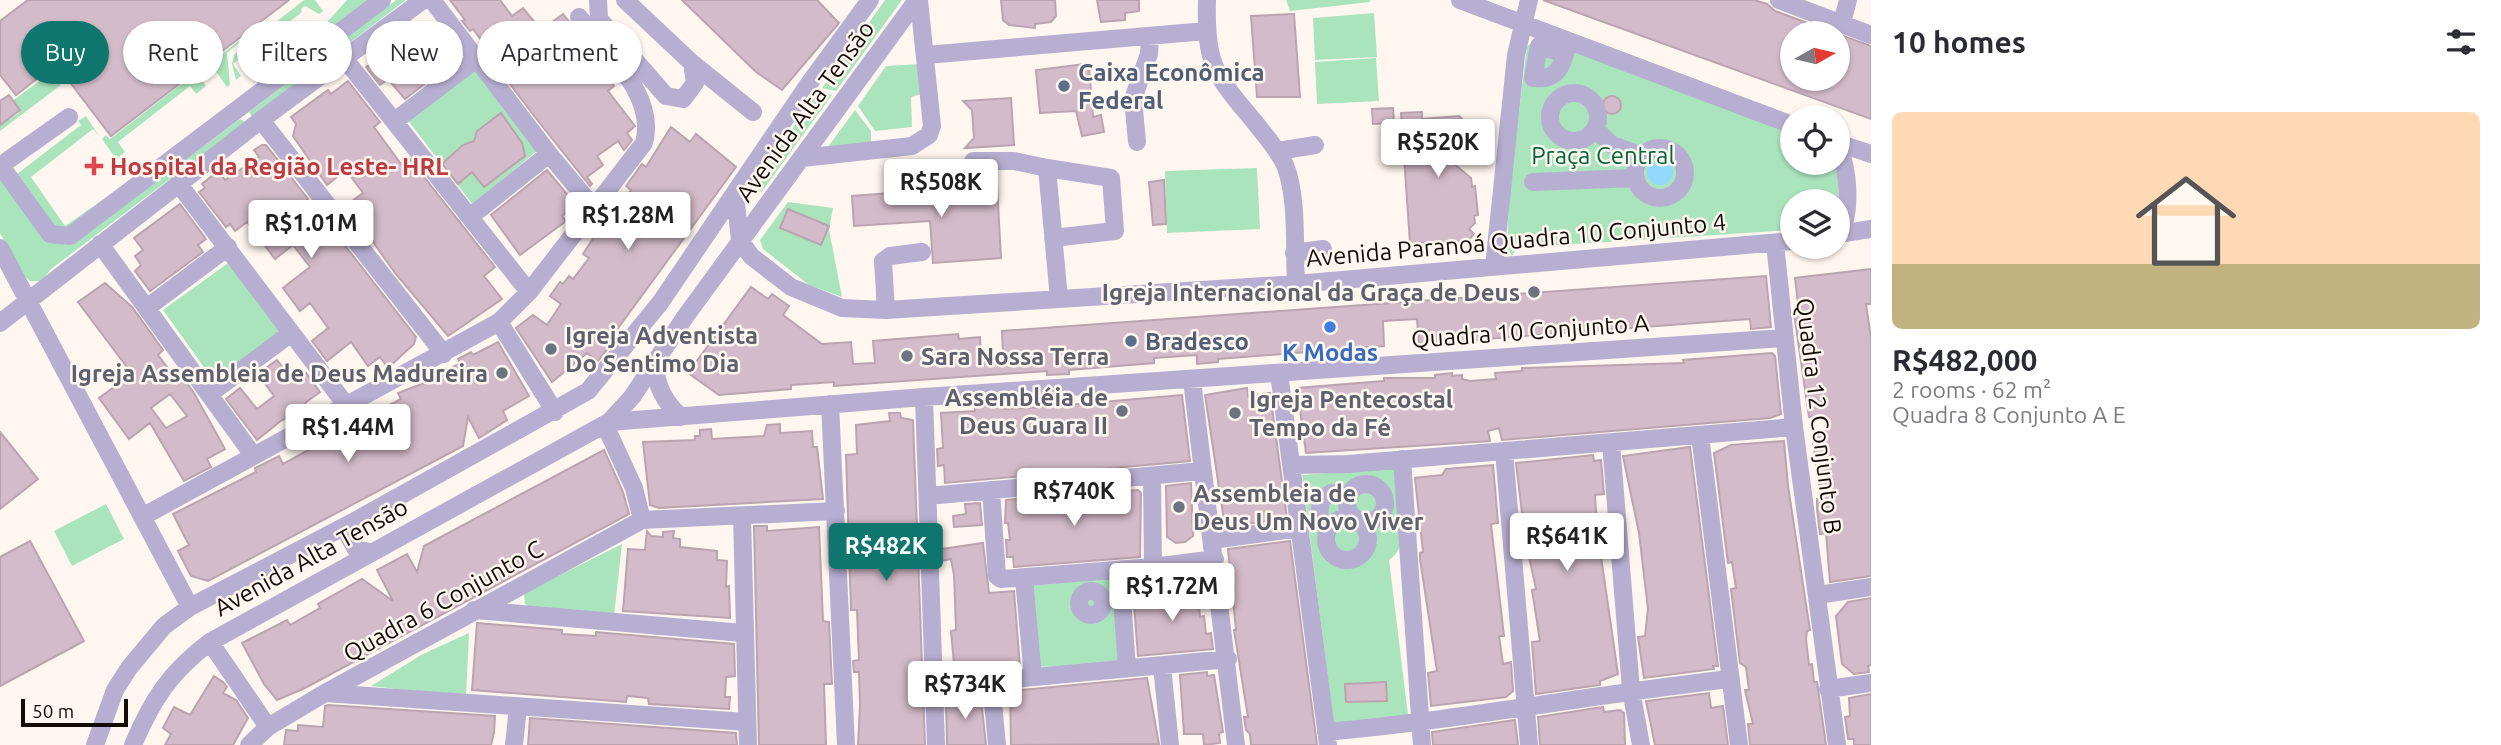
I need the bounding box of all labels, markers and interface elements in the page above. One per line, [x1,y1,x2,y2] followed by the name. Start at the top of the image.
[730,15,880,207] street label: Avenida Alta Tensão
[21,21,109,84] chip: Buy
[123,21,223,84] chip: Rent
[237,21,352,84] chip: Filters
[366,21,463,84] chip: New
[477,21,642,84] chip: Apartment
[1780,21,1850,91] north arrow
[1780,21,1850,259] map controls
[2442,23,2480,61] icon: filters
[1892,25,2026,59] text: 10 homes
[1078,59,1265,114] place label: Caixa Econômica Federal
[1056,78,1072,94] marker: Caixa Econômica Federal
[1780,105,1850,175] button: locate
[1381,120,1495,179] pin: R$520K
[1397,129,1479,154] text: R$520K
[1531,142,1675,169] park label: Praça Central
[110,153,448,180] place label: Hospital da Região Leste- HRL
[84,156,104,176] marker: Hospital da Região Leste- HRL
[2123,158,2249,284] icon: home
[884,160,998,219] pin: R$508K
[900,169,982,194] text: R$508K
[1780,189,1850,259] button: layers
[563,192,693,252] pin: R$1.28M
[246,201,376,260] pin: R$1.01M
[581,202,675,227] text: R$1.28M
[1305,208,1727,272] street label: Avenida Paranoá Quadra 10 Conjunto 4
[264,210,358,235] text: R$1.01M
[1102,279,1520,306] place label: Igreja Internacional da Graça de Deus
[1526,284,1542,300] marker: Igreja Internacional da Graça de Deus
[1791,296,1847,536] street label: Quadra 12 Conjunto B
[1410,309,1650,353] street label: Quadra 10 Conjunto A
[1322,319,1338,335] marker: K Modas
[565,322,758,377] place label: Igreja Adventista Do Sentimo Dia
[1145,328,1249,355] place label: Bradesco
[1123,333,1139,349] marker: Bradesco
[1282,339,1378,366] place label: K Modas
[543,341,559,357] marker: Igreja Adventista Do Sentimo Dia
[921,343,1109,370] place label: Sara Nossa Terra
[1892,343,2038,377] text: R$482,000
[899,348,915,364] marker: Sara Nossa Terra
[71,360,488,387] place label: Igreja Assembleia de Deus Madureira
[494,365,510,381] marker: Igreja Assembleia de Deus Madureira
[1892,377,2051,402] text: 2 rooms · 62 m²
[945,384,1108,439] place label: Assembléia de Deus Guara II
[1249,386,1453,441] place label: Igreja Pentecostal Tempo da Fé
[1892,402,2126,427] text: Quadra 8 Conjunto A E
[1114,403,1130,419] marker: Assembléia de Deus Guara II
[283,405,413,464] pin: R$1.44M
[1227,405,1243,421] marker: Igreja Pentecostal Tempo da Fé
[301,414,395,439] text: R$1.44M
[1017,468,1131,528] pin: R$740K
[1033,478,1115,503] text: R$740K
[1193,480,1424,535] place label: Assembleia de Deus Um Novo Viver
[210,493,412,621] street label: Avenida Alta Tensão
[1171,499,1187,515] marker: Assembleia de Deus Um Novo Viver
[1510,514,1624,573] pin: R$641K
[1526,523,1608,548] text: R$641K
[829,524,943,583] pin: R$482K
[845,533,927,558] text: R$482K
[339,535,548,667] street label: Quadra 6 Conjunto C
[1107,564,1237,623] pin: R$1.72M
[1125,573,1219,598] text: R$1.72M
[908,662,1022,721] pin: R$734K
[924,671,1006,696] text: R$734K
[21,696,128,728] scale bar
[32,700,74,722] text: 50 m

